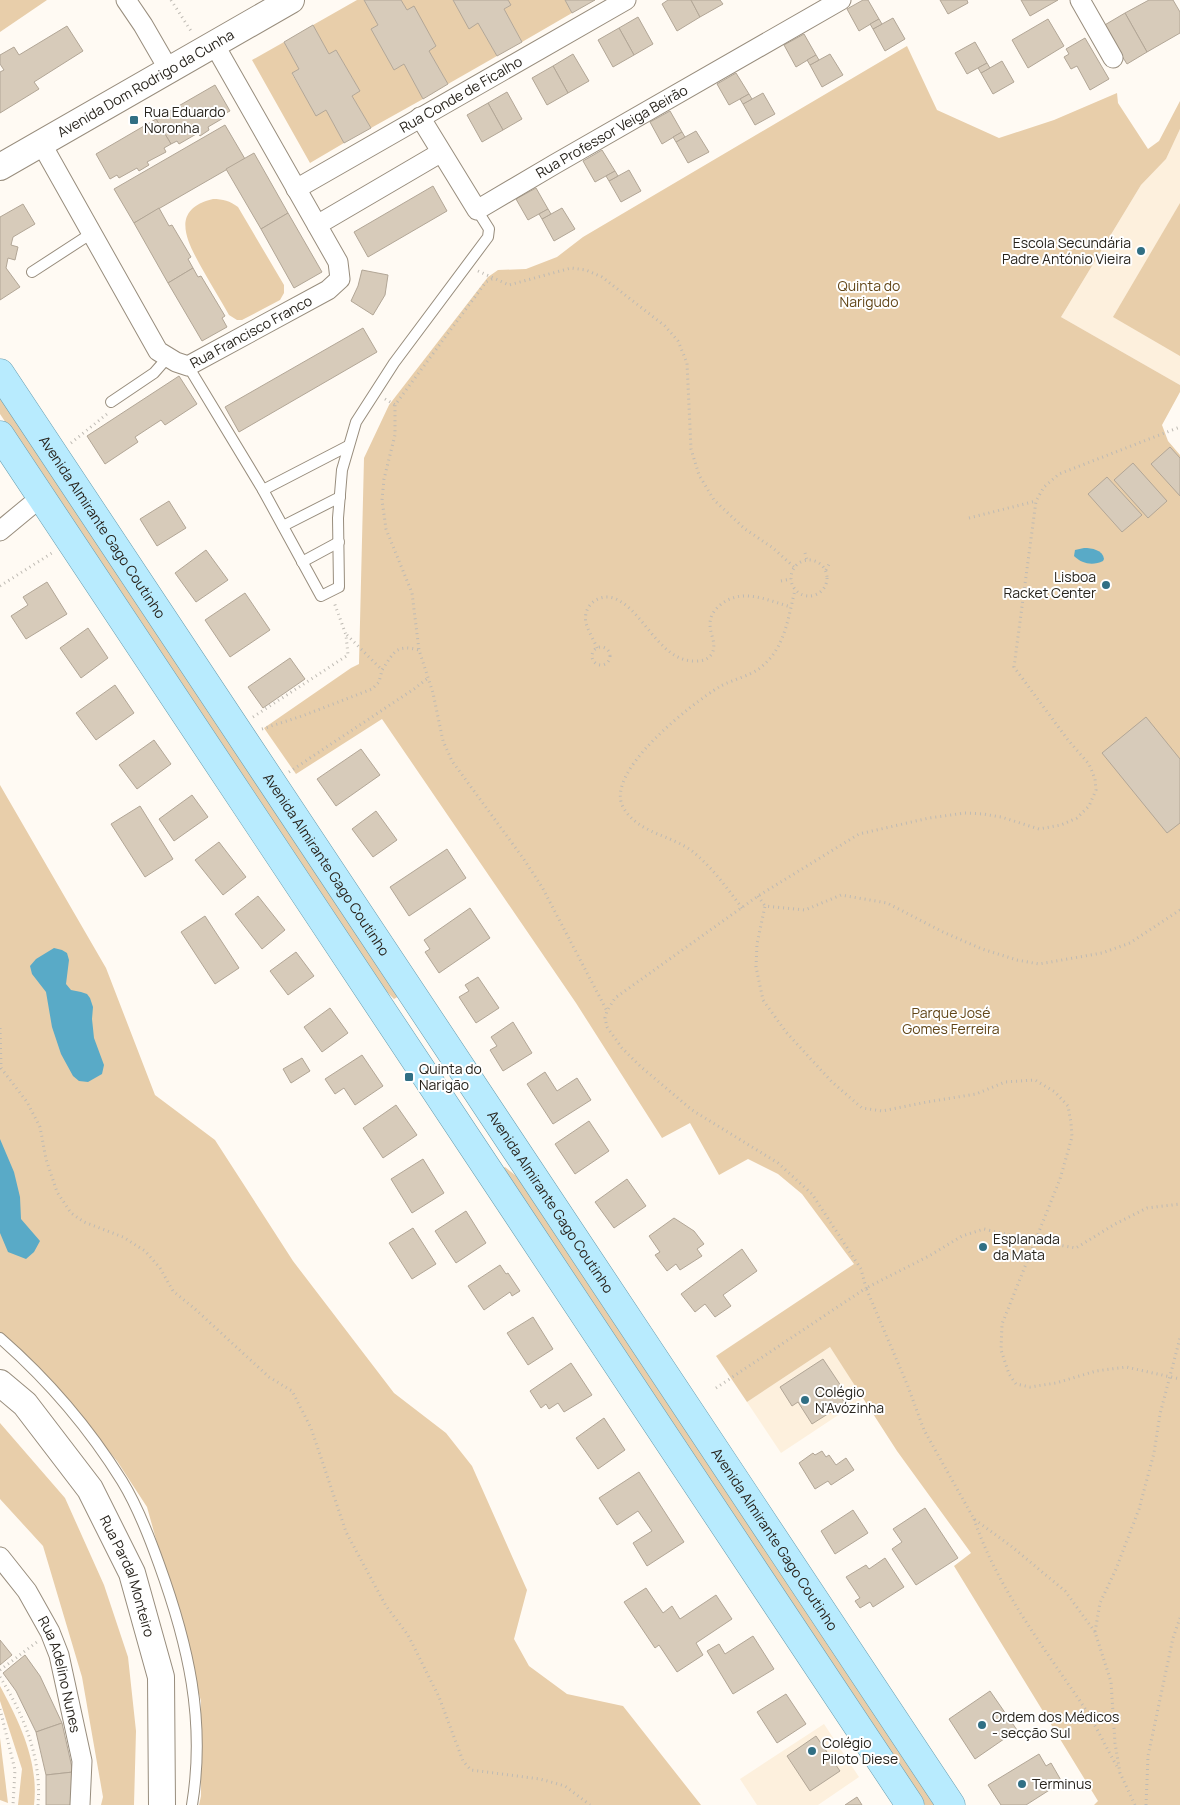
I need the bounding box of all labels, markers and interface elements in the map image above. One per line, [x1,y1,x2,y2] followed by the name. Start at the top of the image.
[54,25,237,141] street label: Avenida Dom Rodrigo da Cunha
[396,51,526,137] street label: Rua Conde de Ficalho
[532,80,691,182] street label: Rua Professor Veiga Beirão
[144,102,226,137] place label: Rua Eduardo Noronha
[128,114,140,126] marker: Rua Eduardo Noronha
[1002,233,1131,268] place label: Escola Secundária Padre António Vieira
[1135,245,1147,257] marker: Escola Secundária Padre António Vieira
[838,276,900,311] park label: Quinta do Narigudo
[186,291,315,372] street label: Rua Francisco Franco
[35,432,170,622] street label: Avenida Almirante Gago Coutinho
[1003,567,1096,602] place label: Lisboa Racket Center
[1100,579,1112,591] marker: Lisboa Racket Center
[259,769,394,959] street label: Avenida Almirante Gago Coutinho
[902,1003,1000,1038] park label: Parque José Gomes Ferreira
[419,1059,482,1094] place label: Quinta do Narigão
[403,1071,415,1083] marker: Quinta do Narigão
[483,1106,618,1297] street label: Avenida Almirante Gago Coutinho
[993,1229,1060,1264] place label: Esplanada da Mata
[977,1241,989,1253] marker: Esplanada da Mata
[815,1382,884,1417] place label: Colégio N'Avózinha
[799,1394,811,1406] marker: Colégio N'Avózinha
[707,1444,843,1634] street label: Avenida Almirante Gago Coutinho
[96,1512,159,1639] street label: Rua Pardal Monteiro
[34,1612,86,1734] street label: Rua Adelino Nunes
[992,1707,1119,1742] place label: Ordem dos Médicos - secção Sul
[976,1719,988,1731] marker: Ordem dos Médicos - secção Sul
[822,1733,898,1768] place label: Colégio Piloto Diese
[806,1745,818,1757] marker: Colégio Piloto Diese
[1032,1774,1092,1793] place label: Terminus
[1016,1778,1028,1790] marker: Terminus

